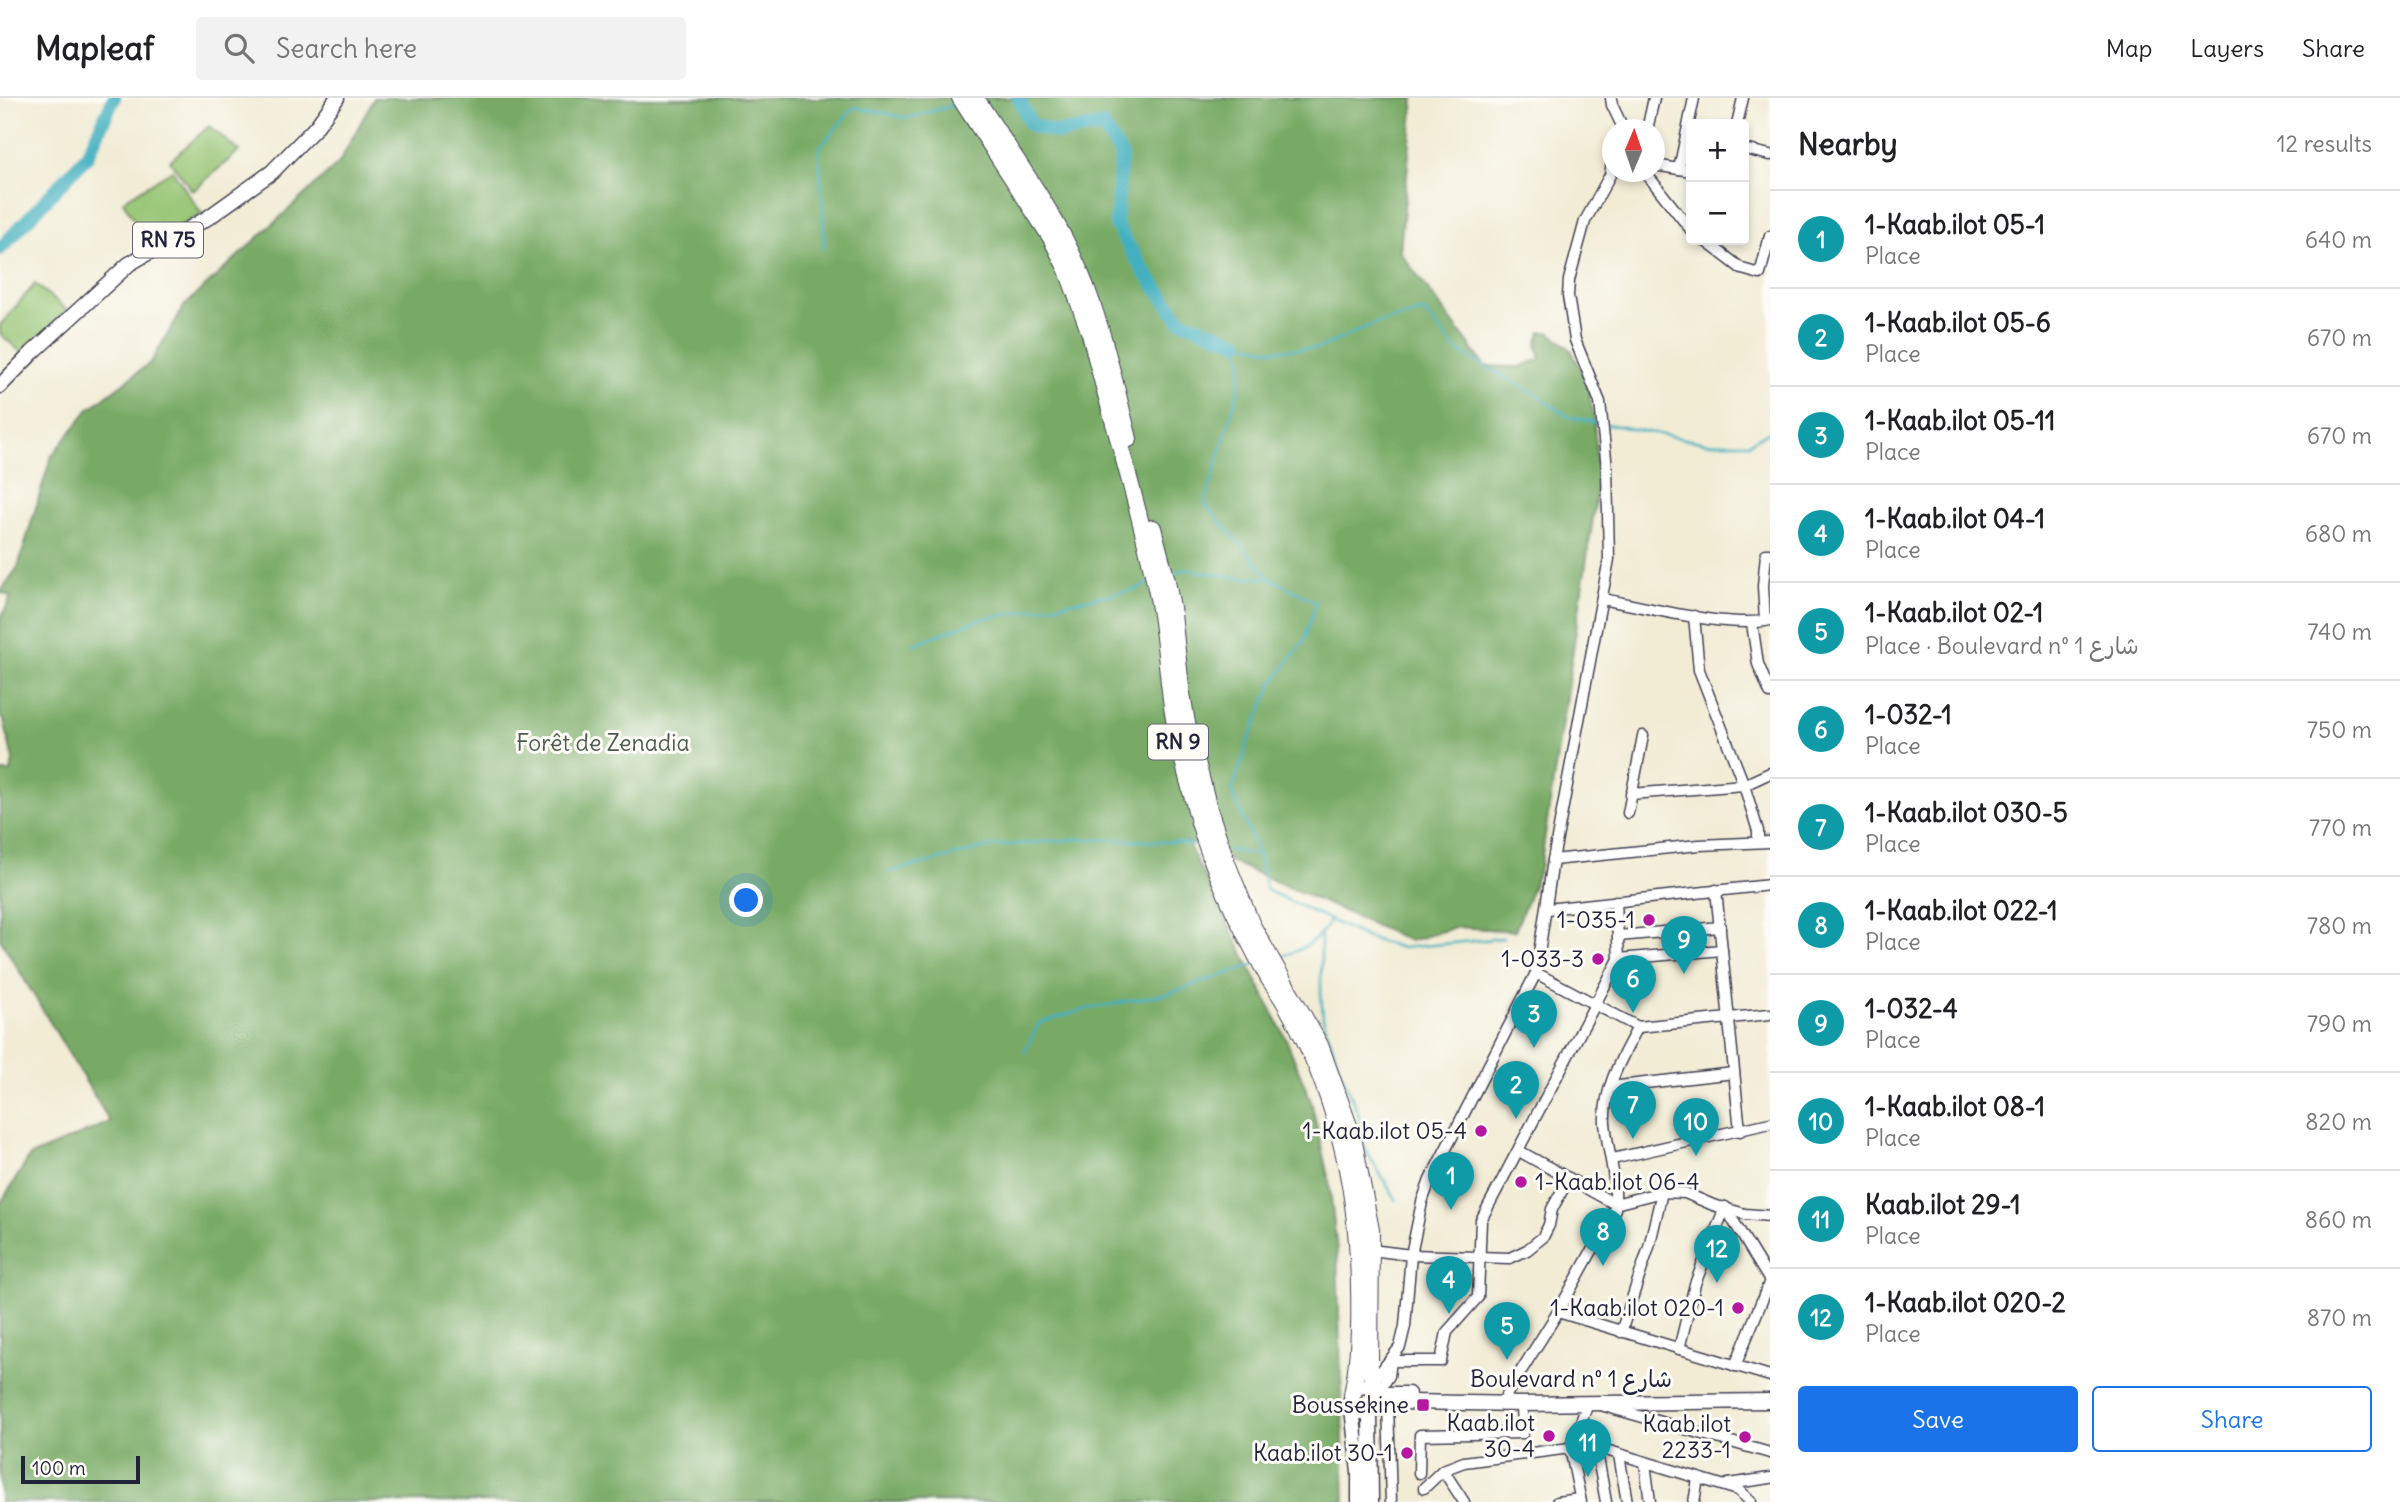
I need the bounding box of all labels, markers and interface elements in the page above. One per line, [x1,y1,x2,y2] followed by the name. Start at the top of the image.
[196,17,686,80] search box
[35,27,154,69] text: Mapleaf
[220,29,258,67] icon: search
[276,32,417,65] text: Search here
[2106,33,2152,63] text: Map
[2190,33,2264,63] text: Layers
[2302,33,2365,63] text: Share
[1602,119,1665,182] north arrow
[1686,119,1749,245] map controls
[1686,119,1749,182] button: +
[1798,125,1898,163] text: Nearby
[2276,129,2372,158] text: 12 results
[1686,182,1749,245] button: −
[1865,208,2045,241] text: 1-Kaab.ilot 05-1
[133,222,203,258] road number: RN 75
[1816,225,1826,254] text: 1
[2305,225,2372,254] text: 640 m
[1865,241,1921,270] text: Place
[1865,306,2051,339] text: 1-Kaab.ilot 05-6
[1815,323,1827,352] text: 2
[2307,323,2372,352] text: 670 m
[1865,339,1921,368] text: Place
[1865,404,2055,437] text: 1-Kaab.ilot 05-11
[1814,421,1828,450] text: 3
[2307,421,2372,450] text: 670 m
[1865,437,1921,466] text: Place
[1865,502,2045,535] text: 1-Kaab.ilot 04-1
[1814,519,1828,548] text: 4
[2305,519,2372,548] text: 680 m
[1865,535,1921,564] text: Place
[1865,596,2043,629] text: 1-Kaab.ilot 02-1
[1814,617,1828,646] text: 5
[2307,617,2372,646] text: 740 m
[1865,631,2139,660] text: Place · Boulevard n° شارع 1
[1865,698,1952,731] text: 1-032-1
[1814,715,1828,744] text: 6
[2307,715,2372,744] text: 750 m
[1148,724,1208,760] road number: RN 9
[516,728,690,757] park label: Forêt de Zenadia
[1865,731,1921,760] text: Place
[1865,796,2068,829] text: 1-Kaab.ilot 030-5
[1815,813,1827,842] text: 7
[2309,813,2372,842] text: 770 m
[1865,829,1921,858] text: Place
[729,883,763,917] your location
[1865,894,2058,927] text: 1-Kaab.ilot 022-1
[1557,905,1635,934] place label: 1-035-1
[1814,911,1828,940] text: 8
[2307,911,2372,940] text: 780 m
[1641,912,1657,928] marker: 1-035-1
[1661,916,1707,974] pin: 9
[1865,927,1921,956] text: Place
[1501,944,1584,973] place label: 1-033-3
[1590,951,1606,967] marker: 1-033-3
[1610,955,1656,1013] pin: 6
[1511,990,1557,1048] pin: 3
[1865,992,1958,1025] text: 1-032-4
[1814,1009,1828,1038] text: 9
[2307,1009,2372,1038] text: 790 m
[1865,1025,1921,1054] text: Place
[1493,1061,1539,1119] pin: 2
[1610,1081,1656,1139] pin: 7
[1865,1090,2045,1123] text: 1-Kaab.ilot 08-1
[1673,1098,1719,1156] pin: 10
[1809,1107,1833,1136] text: 10
[2305,1107,2372,1136] text: 820 m
[1303,1116,1467,1145] place label: 1-Kaab.ilot 05-4
[1473,1123,1489,1139] marker: 1-Kaab.ilot 05-4
[1865,1123,1921,1152] text: Place
[1428,1152,1474,1210] pin: 1
[1535,1167,1700,1196] place label: 1-Kaab.ilot 06-4
[1513,1174,1529,1190] marker: 1-Kaab.ilot 06-4
[1865,1188,2021,1221] text: Kaab.ilot 29-1
[1812,1205,1830,1234] text: 11
[2305,1205,2372,1234] text: 860 m
[1580,1208,1626,1266] pin: 8
[1865,1221,1921,1250] text: Place
[1694,1225,1740,1283] pin: 12
[1426,1256,1472,1314] pin: 4
[1865,1286,2066,1319] text: 1-Kaab.ilot 020-2
[1550,1293,1724,1322] place label: 1-Kaab.ilot 020-1
[1730,1300,1746,1316] marker: 1-Kaab.ilot 020-1
[1484,1302,1530,1360] pin: 5
[1810,1303,1832,1332] text: 12
[2307,1303,2372,1332] text: 870 m
[1865,1319,1921,1348] text: Place
[1470,1364,1672,1395] street label: Boulevard n° شارع 1
[1798,1386,2078,1452] button: Save
[2092,1386,2372,1452] button: Share
[1292,1390,1409,1419] place label: Boussekine
[1415,1397,1431,1413] marker: Boussekine
[1446,1408,1535,1463] place label: Kaab.ilot 30-4
[1642,1409,1731,1464] place label: Kaab.ilot 2233-1
[1565,1419,1611,1477] pin: 11
[1541,1428,1557,1444] marker: Kaab.ilot 30-4
[1737,1429,1753,1445] marker: Kaab.ilot 2233-1
[1253,1438,1393,1467] place label: Kaab.ilot 30-1
[1399,1445,1415,1461] marker: Kaab.ilot 30-1
[21,1453,140,1485] scale bar
[32,1456,86,1480] text: 100 m

